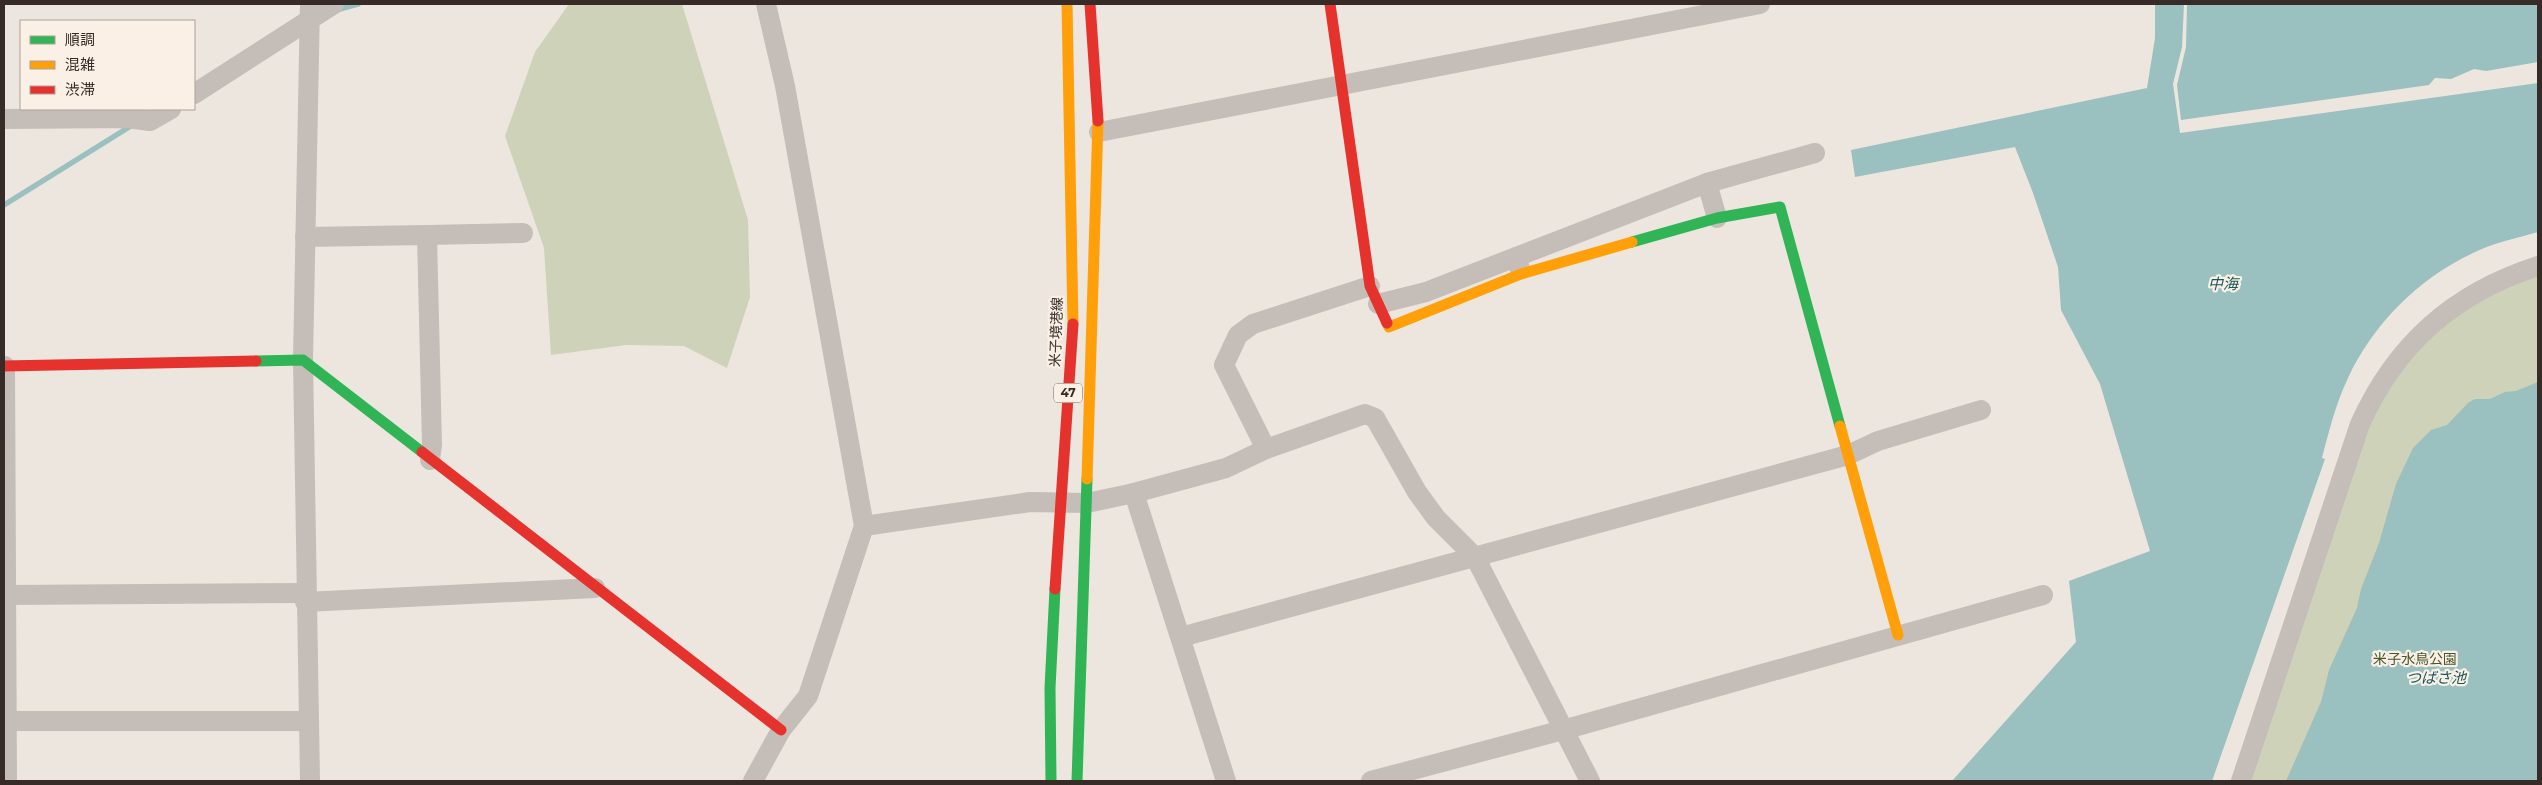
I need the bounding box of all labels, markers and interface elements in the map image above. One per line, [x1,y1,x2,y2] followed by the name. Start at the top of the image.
[20,20,195,110] legend
[65,30,95,49] text: 順調
[65,55,95,74] text: 混雑
[65,80,95,99] text: 渋滞
[2208,274,2240,293] water label: 中海
[1046,297,1066,367] street label: 米子境港線
[1054,383,1082,402] road number: 47
[2373,650,2457,668] park label: 米子水鳥公園
[2406,668,2468,687] water label: つばさ池

